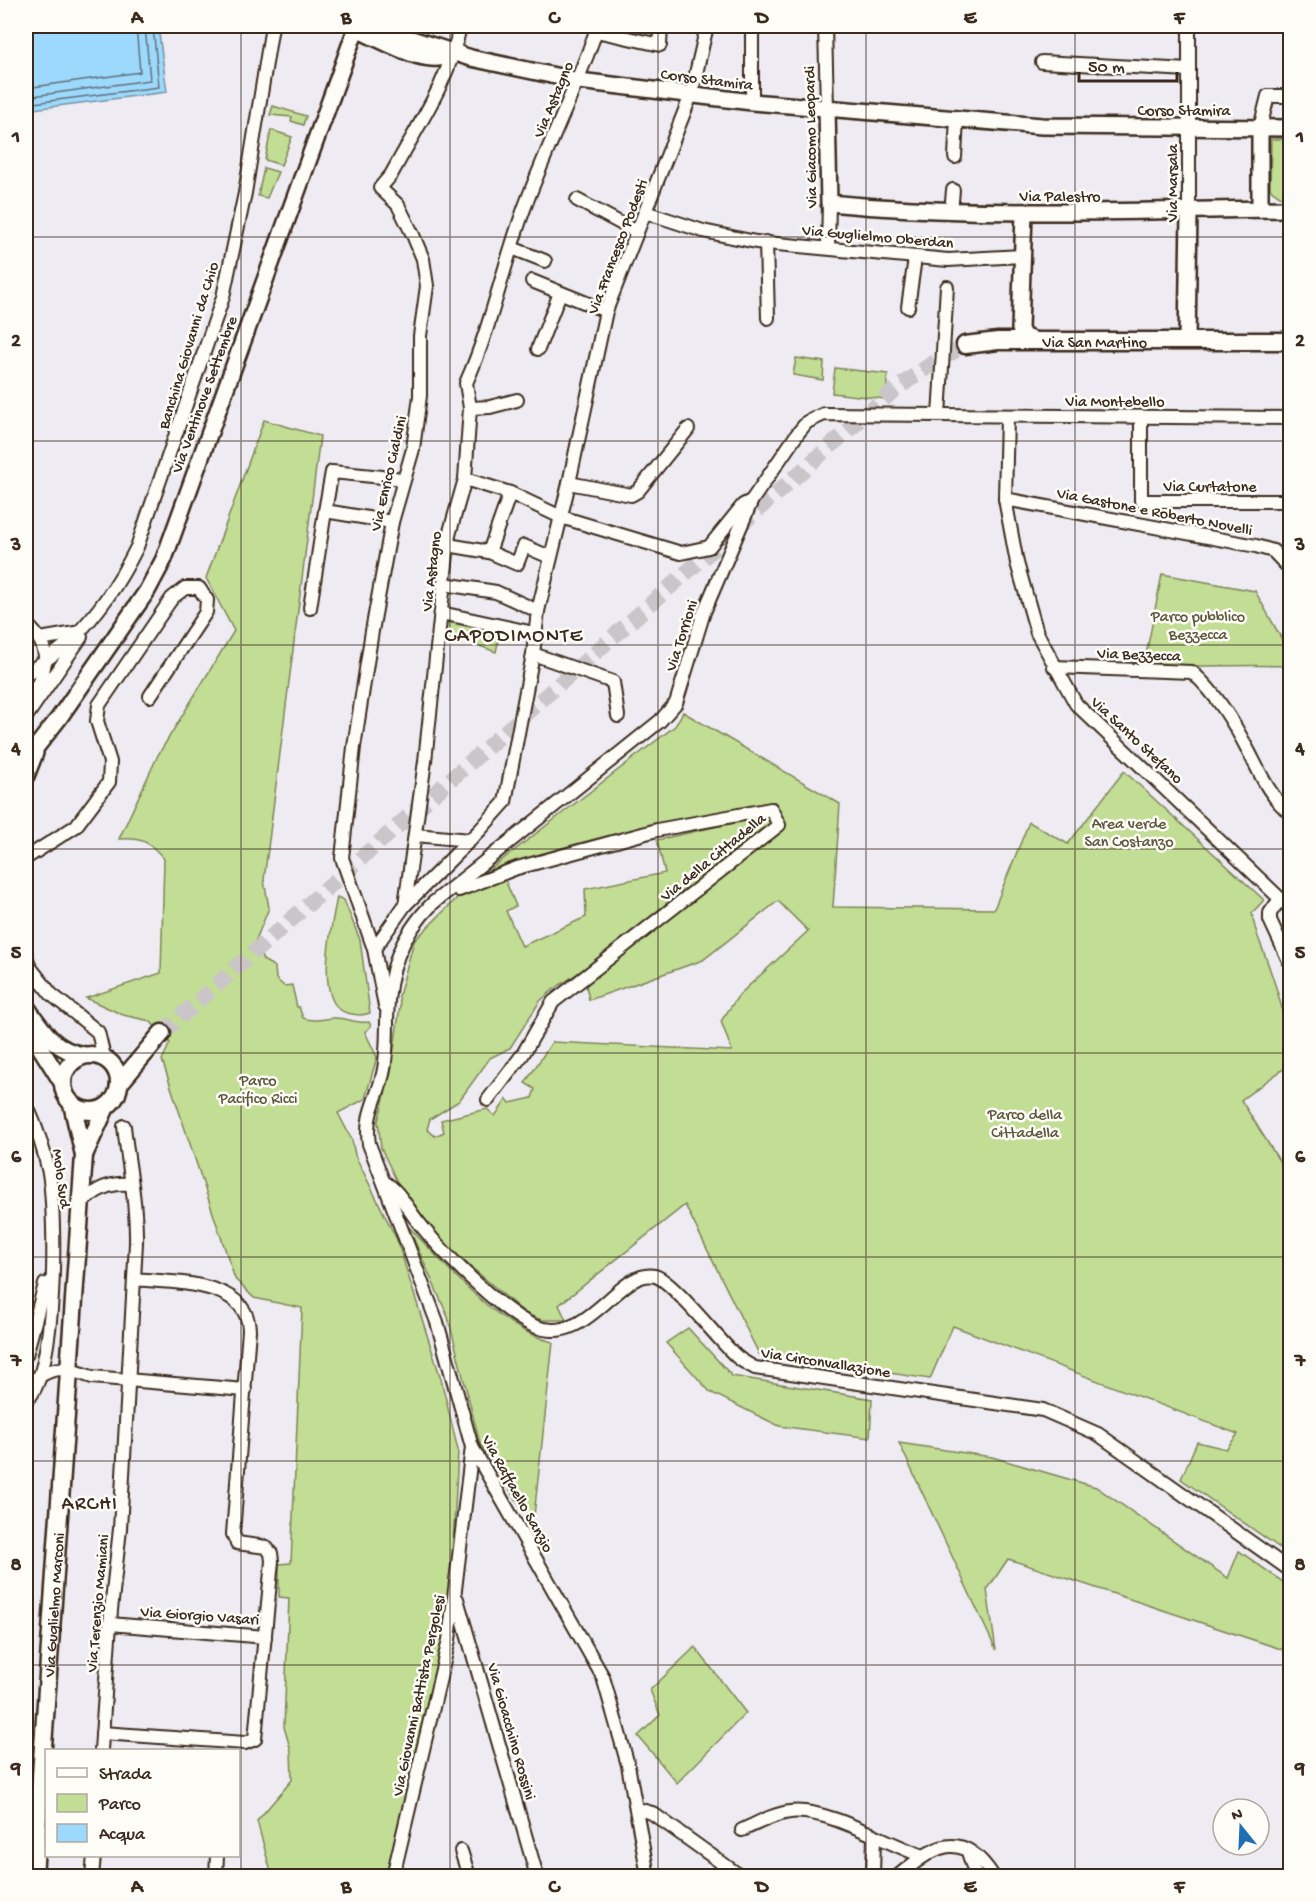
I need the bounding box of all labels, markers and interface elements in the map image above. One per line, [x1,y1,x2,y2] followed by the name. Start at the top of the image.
[130,8,145,31] text: A
[340,8,352,31] text: B
[548,8,562,31] text: C
[753,8,769,31] text: D
[964,8,978,31] text: E
[1173,8,1186,31] text: F
[1079,45,1176,83] scale bar
[1088,58,1125,79] text: 50 m
[530,59,580,142] street label: Via Astagno
[659,66,755,97] street label: Corso Stamira
[802,66,823,209] street label: Via Giacomo Leopardi
[1138,103,1232,122] street label: Corso Stamira
[11,127,20,150] text: 1
[1295,127,1304,150] text: 1
[1165,143,1184,223] street label: Via Marsala
[584,177,654,318] street label: Via Francesco Podesti
[1019,189,1100,208] street label: Via Palestro
[800,222,955,255] street label: Via Guglielmo Oberdan
[156,260,225,433] street label: Banchina Giovanni da Chio
[169,313,244,477] street label: Via Ventinove Settembre
[11,331,21,354] text: 2
[1295,331,1305,354] text: 2
[1042,335,1147,354] street label: Via San Martino
[1065,394,1164,413] street label: Via Montebello
[368,414,413,534] street label: Via Enrico Cialdini
[1163,479,1257,498] street label: Via Curtatone
[1054,485,1254,542] street label: Via Gastone e Roberto Novelli
[419,530,448,614] street label: Via Astagno
[10,535,21,558] text: 3
[1294,535,1305,558] text: 3
[663,598,704,675] street label: Via Torrioni
[1150,609,1245,646] park label: Parco pubblico Bezzecca
[444,626,584,649] district label: CAPODIMONTE
[1096,646,1182,667] street label: Via Bezzecca
[1085,693,1186,789] street label: Via Santo Stefano
[10,739,21,762] text: 4
[1294,739,1305,762] text: 4
[657,810,772,908] street label: Via della Cittadella
[1085,816,1173,853] park label: Area verde San Costanzo
[11,943,22,966] text: 5
[1295,943,1306,966] text: 5
[218,1073,297,1110] park label: Parco Pacifico Ricci
[987,1107,1063,1144] park label: Parco della Cittadella
[11,1147,22,1170] text: 6
[1295,1147,1306,1170] text: 6
[46,1148,73,1211] street label: Molo Sud
[758,1345,892,1384] street label: Via Circonvallazione
[10,1351,23,1374] text: 7
[1294,1351,1307,1374] text: 7
[475,1432,556,1557] street label: Via Raffaello Sanzio
[62,1494,118,1517] district label: ARCHI
[42,1532,71,1679] street label: Via Guglielmo Marconi
[84,1534,115,1674] street label: Via Terenzio Mamiani
[11,1555,22,1578] text: 8
[1295,1555,1306,1578] text: 8
[390,1593,451,1799] street label: Via Giovanni Battista Pergolesi
[139,1604,260,1631] street label: Via Giorgio Vasari
[481,1660,538,1803] street label: Via Gioacchino Rossini
[45,1749,240,1857] legend
[10,1759,21,1782] text: 9
[1294,1759,1305,1782] text: 9
[99,1765,153,1786] text: Strada
[98,1795,141,1816] text: Parco
[1211,1797,1271,1857] north arrow
[1230,1805,1246,1827] text: N
[99,1825,146,1846] text: Acqua
[130,1877,145,1900] text: A
[340,1877,352,1900] text: B
[548,1877,562,1900] text: C
[753,1877,769,1900] text: D
[964,1877,978,1900] text: E
[1173,1877,1186,1900] text: F

